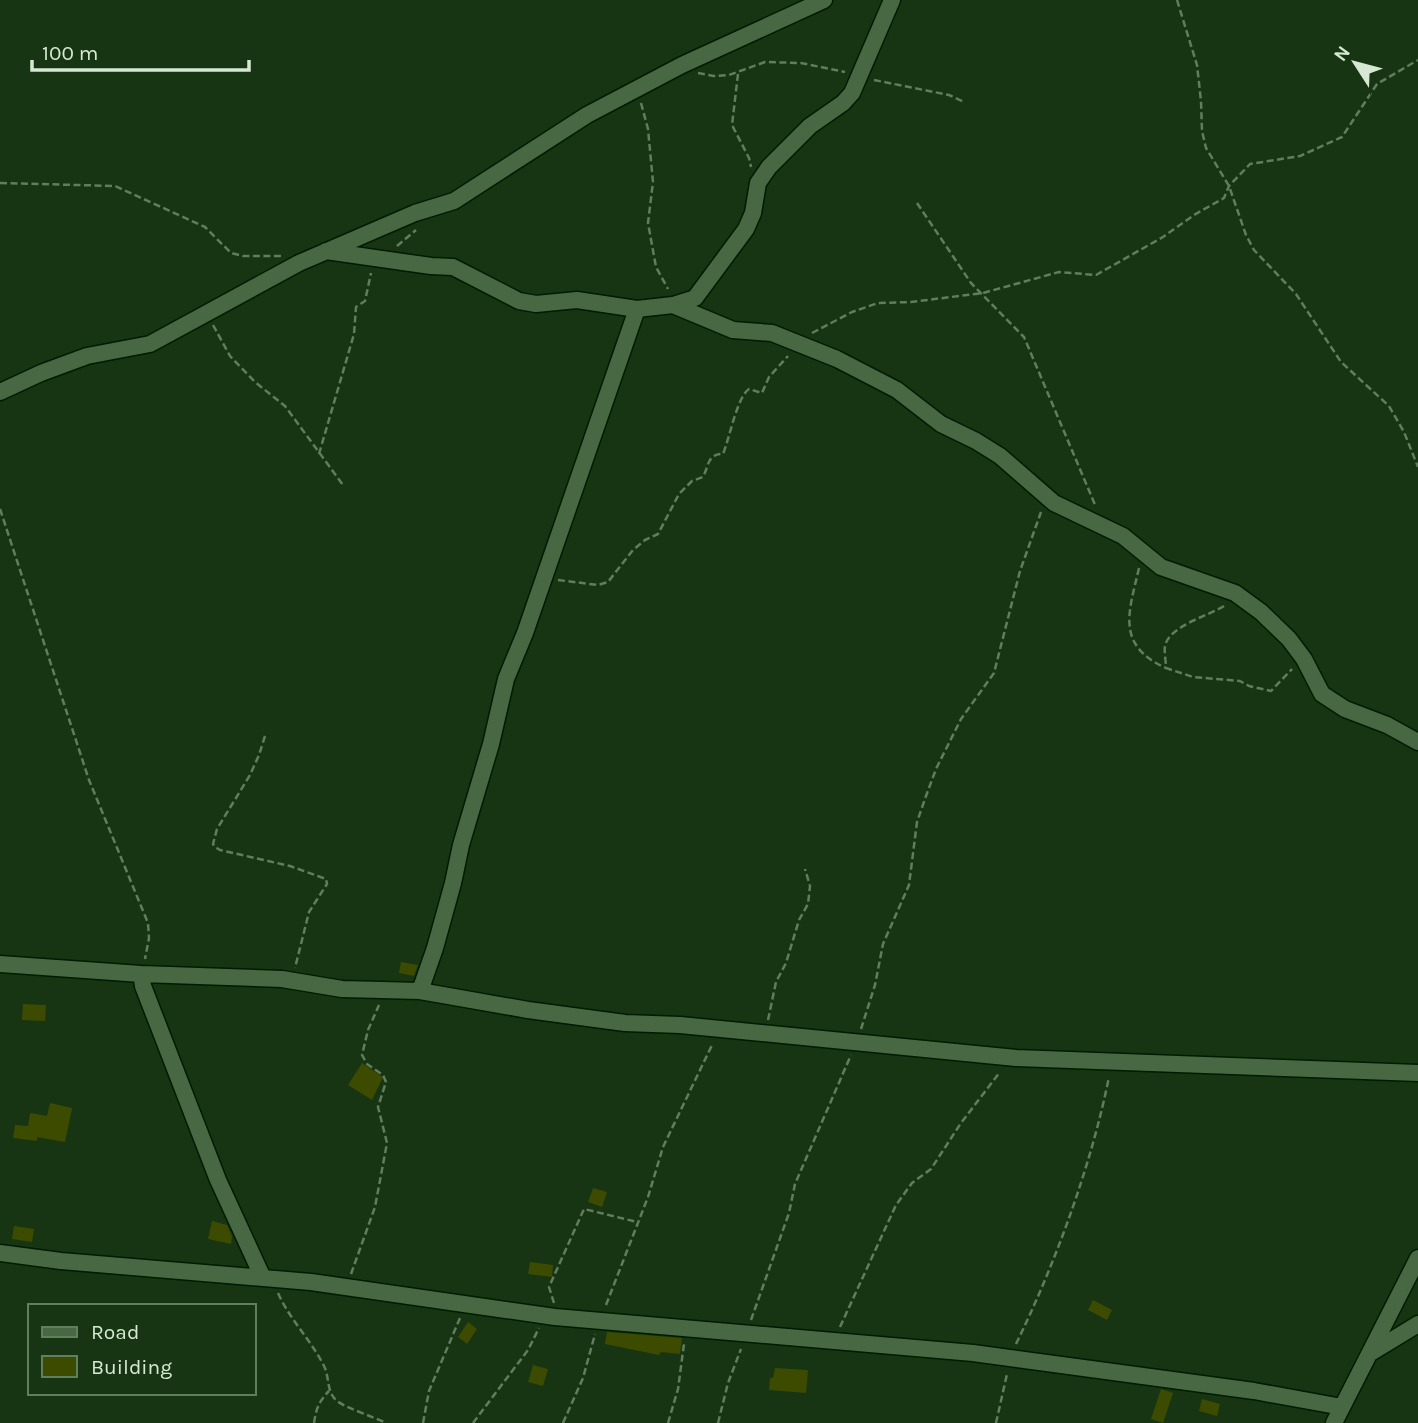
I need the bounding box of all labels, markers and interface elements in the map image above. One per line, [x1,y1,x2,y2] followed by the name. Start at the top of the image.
[32,28,248,72] scale bar
[1320,28,1390,98] north arrow
[42,41,99,65] text: 100 m
[1329,42,1355,66] text: N
[28,1304,256,1395] legend
[91,1320,139,1344] text: Road
[91,1355,172,1379] text: Building

